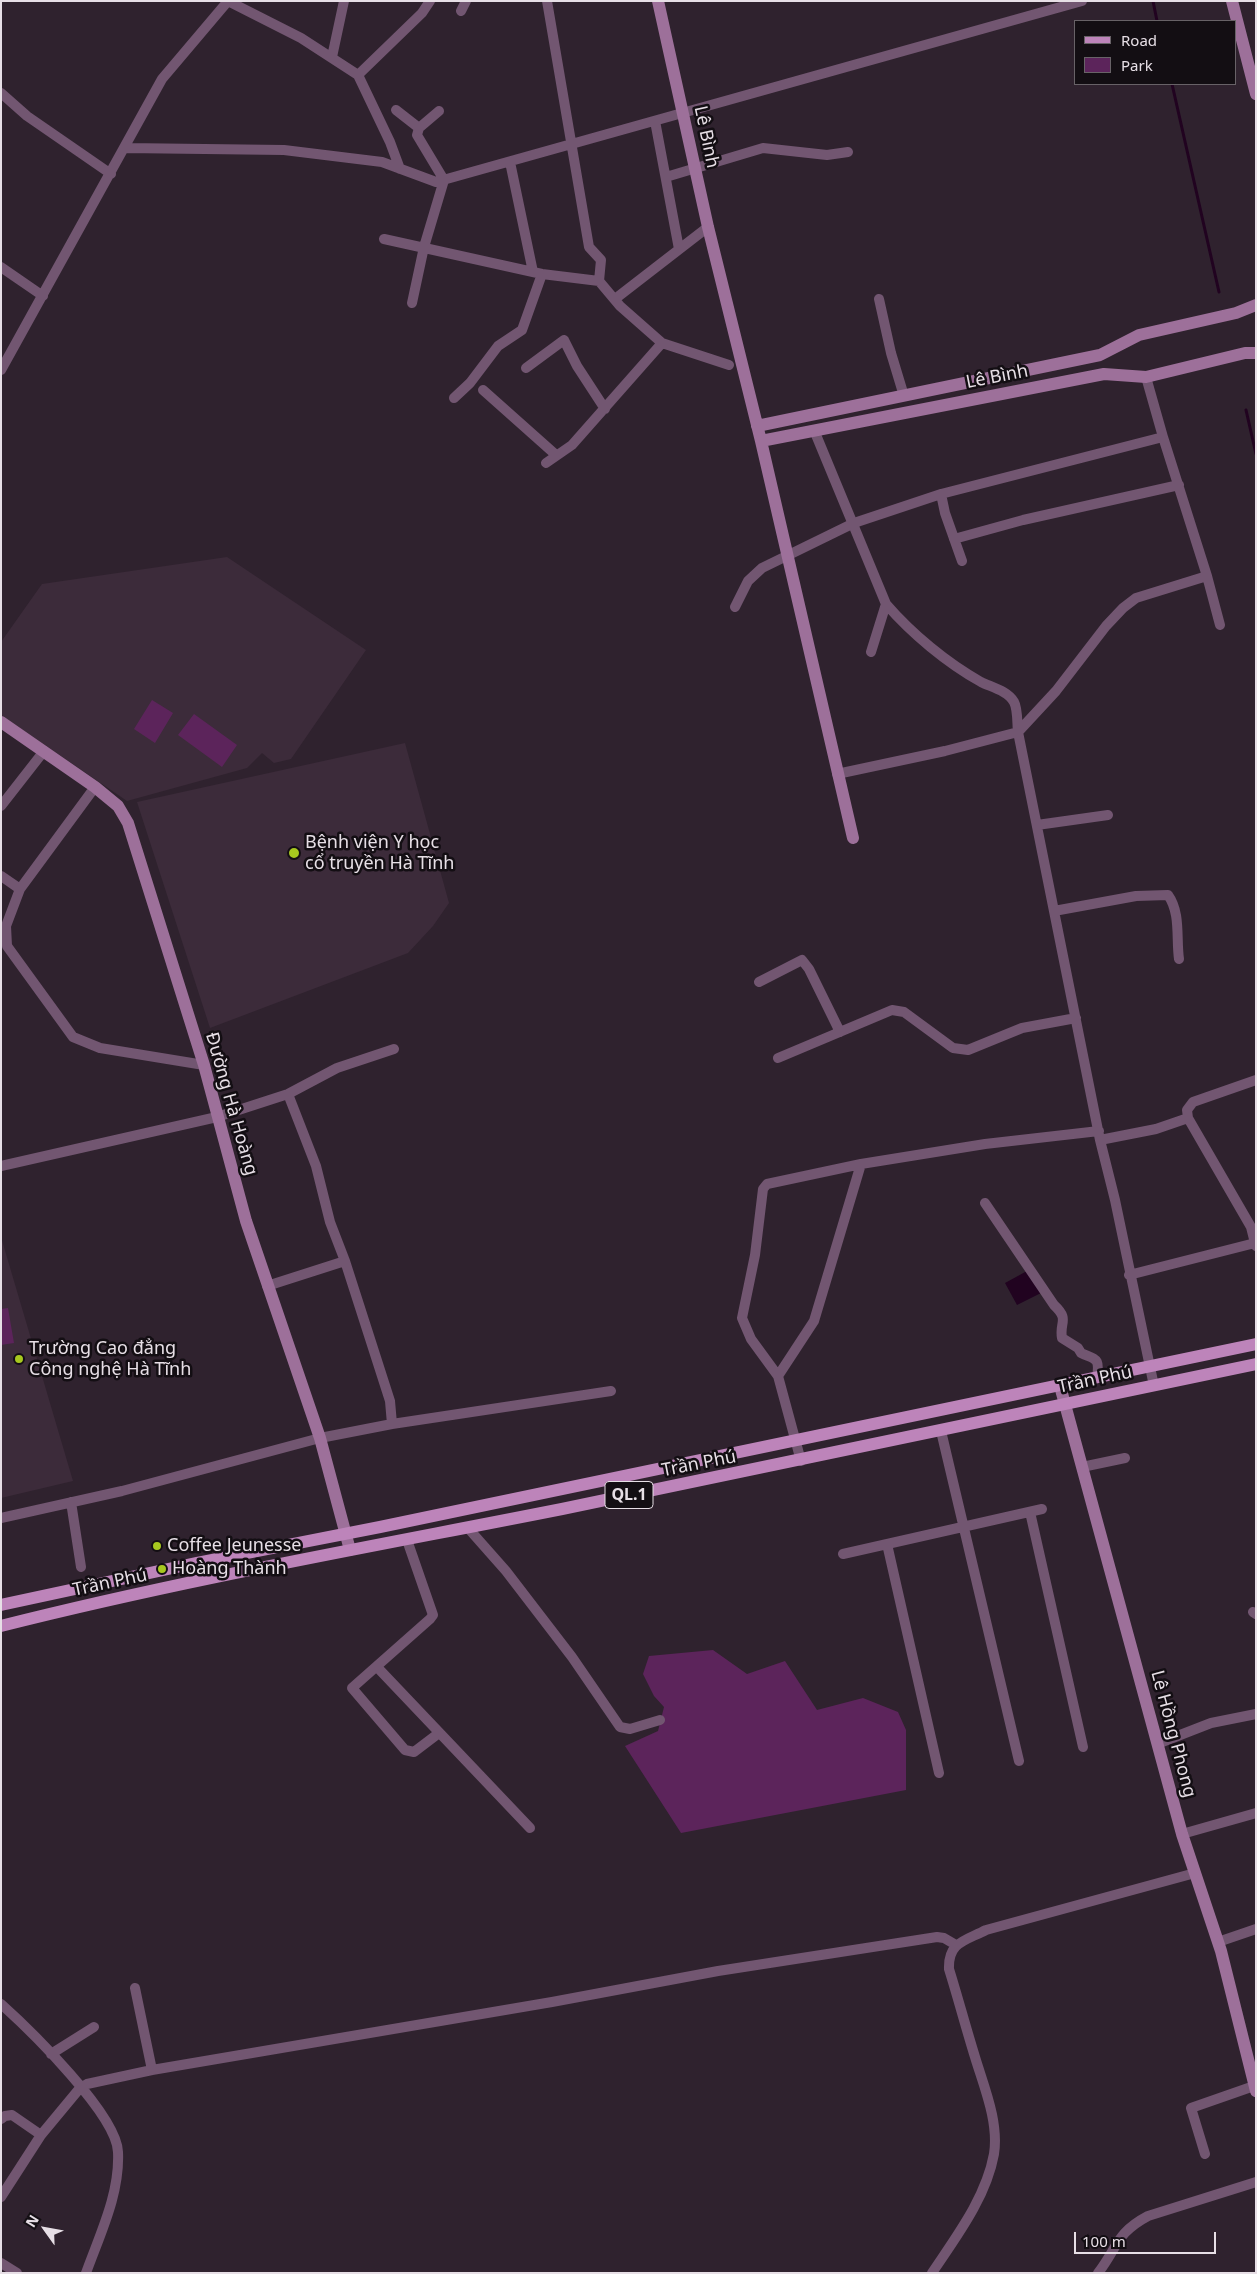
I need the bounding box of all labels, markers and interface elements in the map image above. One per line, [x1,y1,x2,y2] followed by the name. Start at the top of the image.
[1074,20,1237,85] legend
[1121,30,1157,50] text: Road
[1121,55,1153,75] text: Park
[689,104,723,170] street label: Lê Bình
[964,360,1030,394] street label: Lê Bình
[305,832,454,874] place label: Bệnh viện Y học cổ truyền Hà Tĩnh
[287,846,301,860] marker: Bệnh viện Y học cổ truyền Hà Tĩnh
[200,1030,262,1178] street label: Đường Hà Hoàng
[29,1338,191,1380] place label: Trường Cao đẳng Công nghệ Hà Tĩnh
[13,1353,25,1365] marker: Trường Cao đẳng Công nghệ Hà Tĩnh
[1056,1362,1134,1398] street label: Trần Phú
[660,1446,738,1482] street label: Trần Phú
[605,1482,653,1508] road number: QL.1
[167,1535,301,1557] place label: Coffee Jeunesse
[151,1540,163,1552] marker: Coffee Jeunesse
[172,1558,287,1580] place label: Hoàng Thành
[156,1563,168,1575] marker: Hoàng Thành
[71,1565,149,1601] street label: Trần Phú
[1146,1668,1200,1800] street label: Lê Hồng Phong
[20,2204,70,2254] north arrow
[21,2211,43,2231] text: N
[1077,2222,1220,2254] scale bar
[1082,2231,1126,2251] text: 100 m

